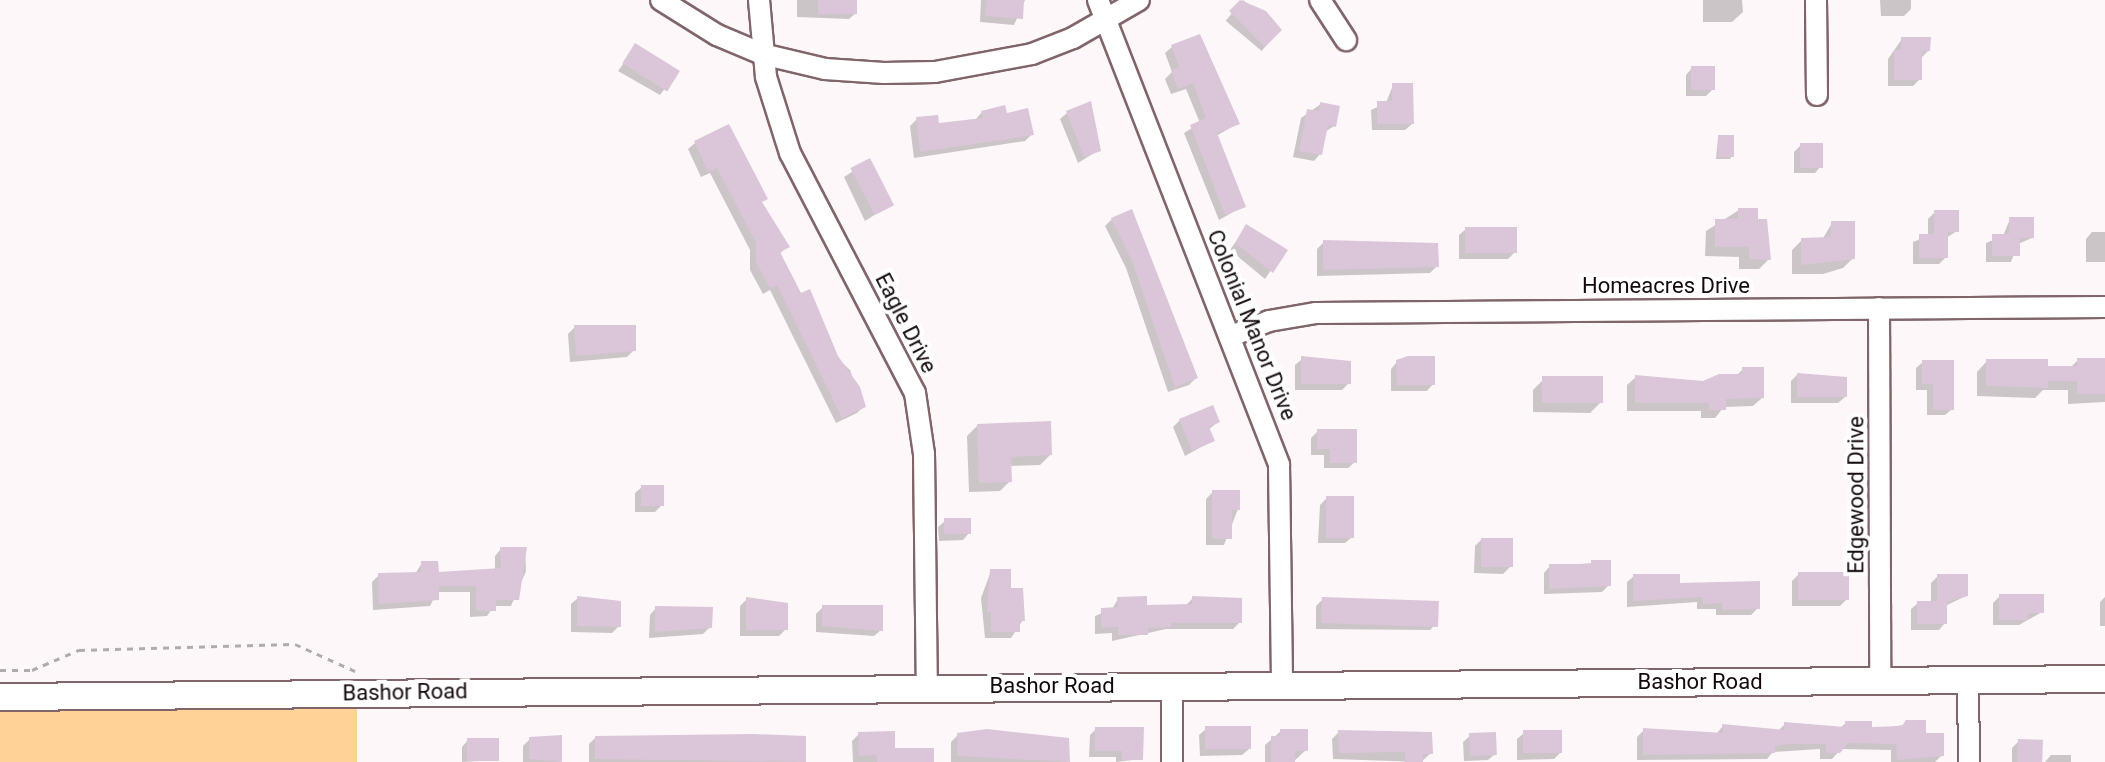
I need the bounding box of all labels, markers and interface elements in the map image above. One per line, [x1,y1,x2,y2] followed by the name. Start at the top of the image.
[1202,226,1302,424] street label: Colonial Manor Drive
[870,269,942,377] street label: Eagle Drive
[1582,273,1750,299] street label: Homeacres Drive
[1843,416,1869,574] street label: Edgewood Drive
[1637,669,1763,695] street label: Bashor Road
[989,673,1115,699] street label: Bashor Road
[342,678,468,706] street label: Bashor Road

